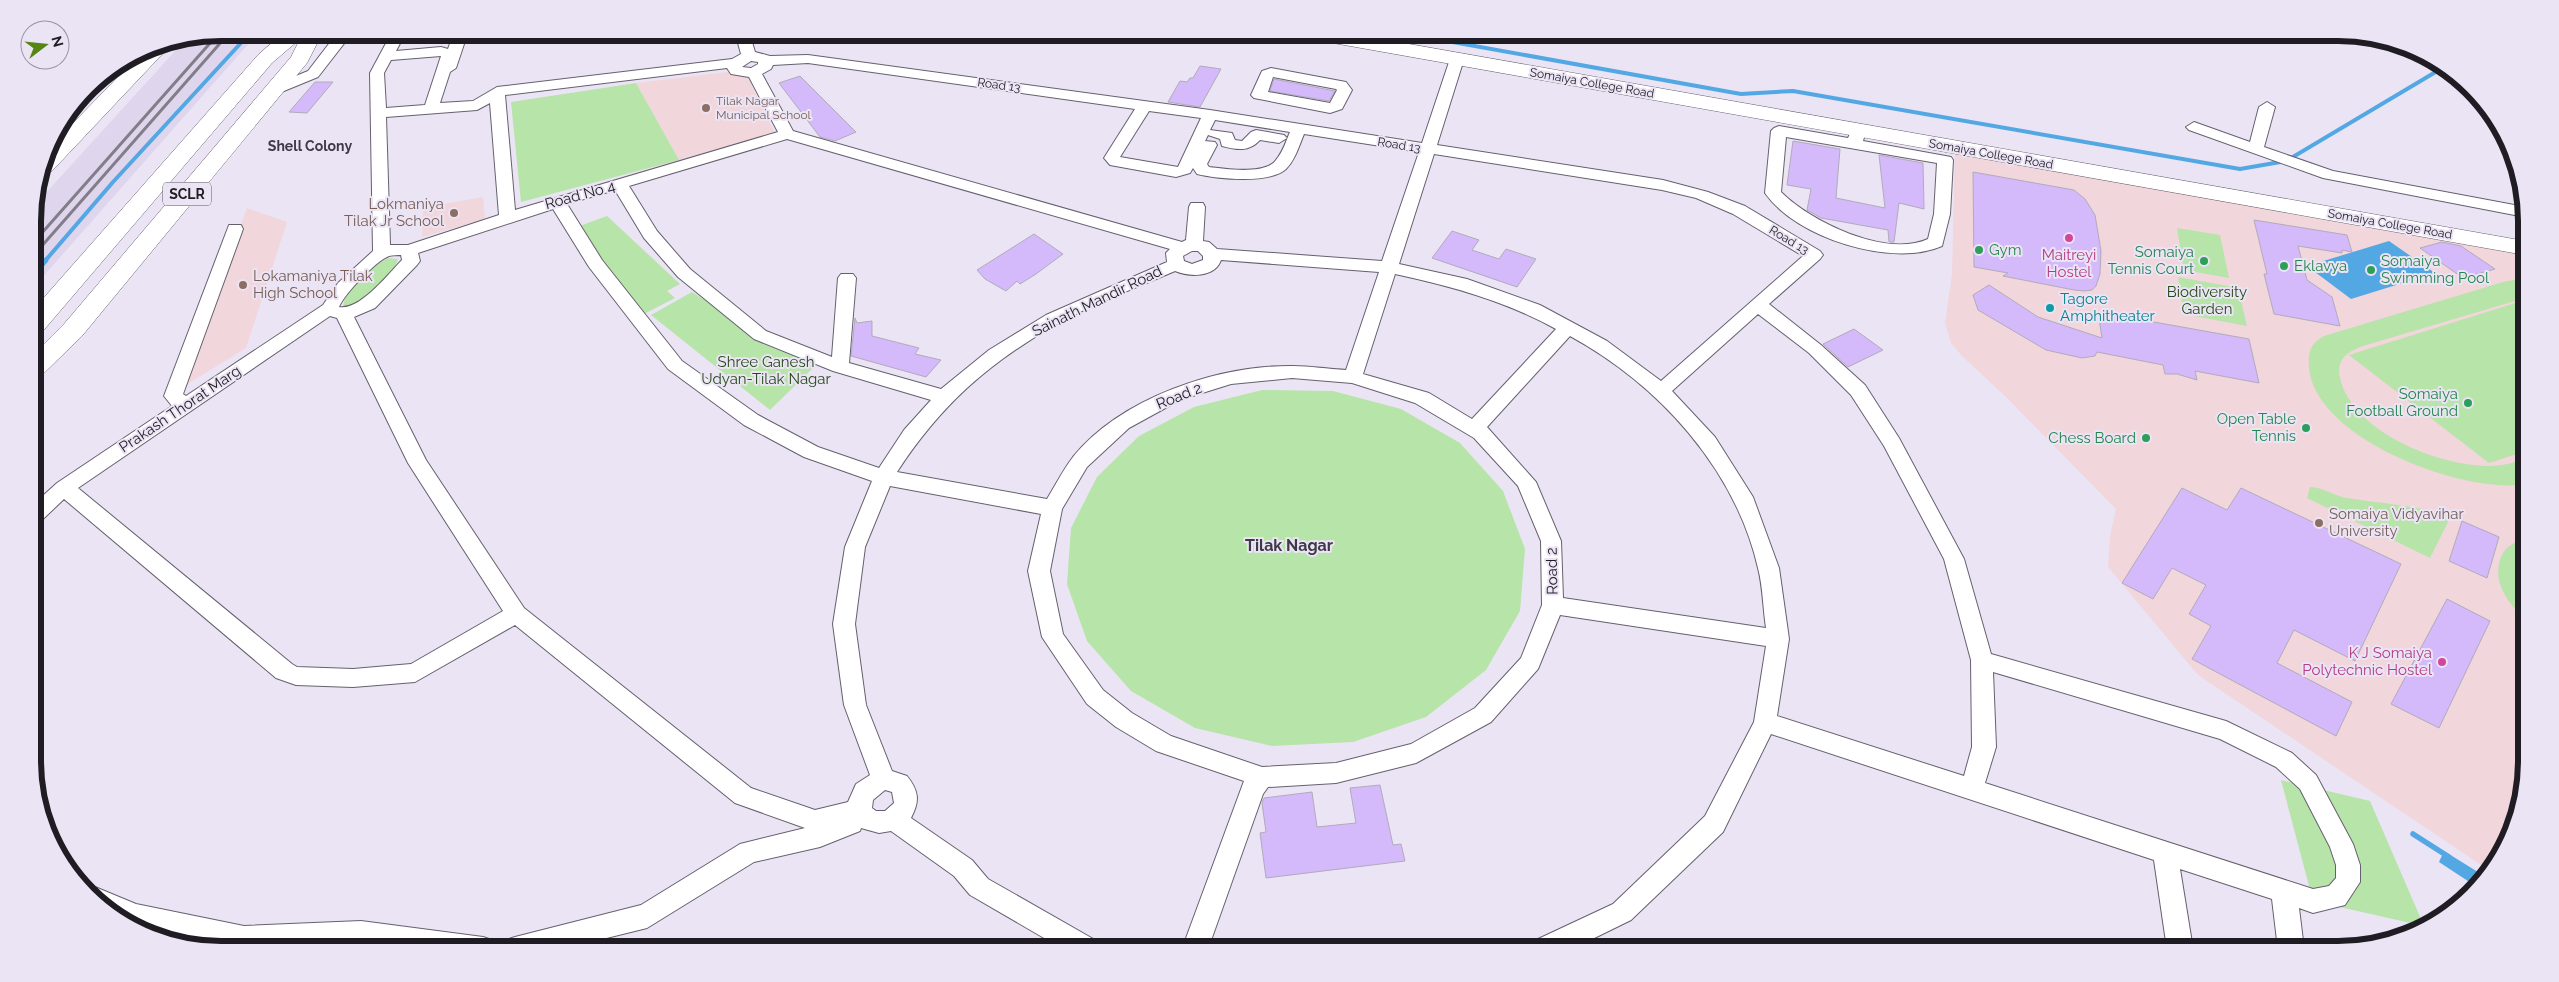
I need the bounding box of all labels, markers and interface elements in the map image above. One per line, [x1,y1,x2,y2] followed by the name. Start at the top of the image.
[20,20,70,70] north arrow
[48,34,67,49] text: N
[1529,65,1655,101] street label: Somaiya College Road
[977,75,1021,95] street label: Road 13
[716,94,812,122] place label: Tilak Nagar Municipal School
[700,102,712,114] marker: Tilak Nagar Municipal School
[1376,135,1422,155] street label: Road 13
[1928,136,2054,172] street label: Somaiya College Road
[268,138,352,154] district label: Shell Colony
[543,177,617,213] street label: Road No 4
[163,182,211,205] road number: SCLR
[344,195,445,230] place label: Lokmaniya Tilak Jr School
[2327,206,2453,242] street label: Somaiya College Road
[448,207,460,219] marker: Lokmaniya Tilak Jr School
[1767,223,1811,257] street label: Road 13
[2063,232,2075,244] marker: Maitreyi Hostel
[1989,241,2022,259] place label: Gym
[2107,243,2194,278] place label: Somaiya Tennis Court
[1973,244,1985,256] marker: Gym
[2042,246,2096,281] place label: Maitreyi Hostel
[2381,252,2490,287] place label: Somaiya Swimming Pool
[2198,255,2210,267] marker: Somaiya Tennis Court
[2294,257,2347,275] place label: Eklavya
[2278,260,2290,272] marker: Eklavya
[1029,262,1165,340] street label: Sainath Mandir Road
[2365,264,2377,276] marker: Somaiya Swimming Pool
[253,267,373,302] place label: Lokamaniya Tilak High School
[237,279,249,291] marker: Lokamaniya Tilak High School
[2167,283,2247,318] park label: Biodiversity Garden
[2060,290,2156,325] place label: Tagore Amphitheater
[2044,302,2056,314] marker: Tagore Amphitheater
[701,353,832,388] park label: Shree Ganesh Udyan-Tilak Nagar
[116,362,244,456] street label: Prakash Thorat Marg
[1154,379,1205,413] street label: Road 2
[2346,385,2458,420] place label: Somaiya Football Ground
[2462,397,2474,409] marker: Somaiya Football Ground
[2217,410,2296,445] place label: Open Table Tennis
[2300,422,2312,434] marker: Open Table Tennis
[2048,429,2136,447] place label: Chess Board
[2140,432,2152,444] marker: Chess Board
[2329,505,2465,540] place label: Somaiya Vidyavihar University
[2313,517,2325,529] marker: Somaiya Vidyavihar University
[1245,536,1333,555] district label: Tilak Nagar
[1543,547,1561,595] street label: Road 2
[2302,644,2433,679] place label: K J Somaiya Polytechnic Hostel
[2436,656,2448,668] marker: K J Somaiya Polytechnic Hostel

